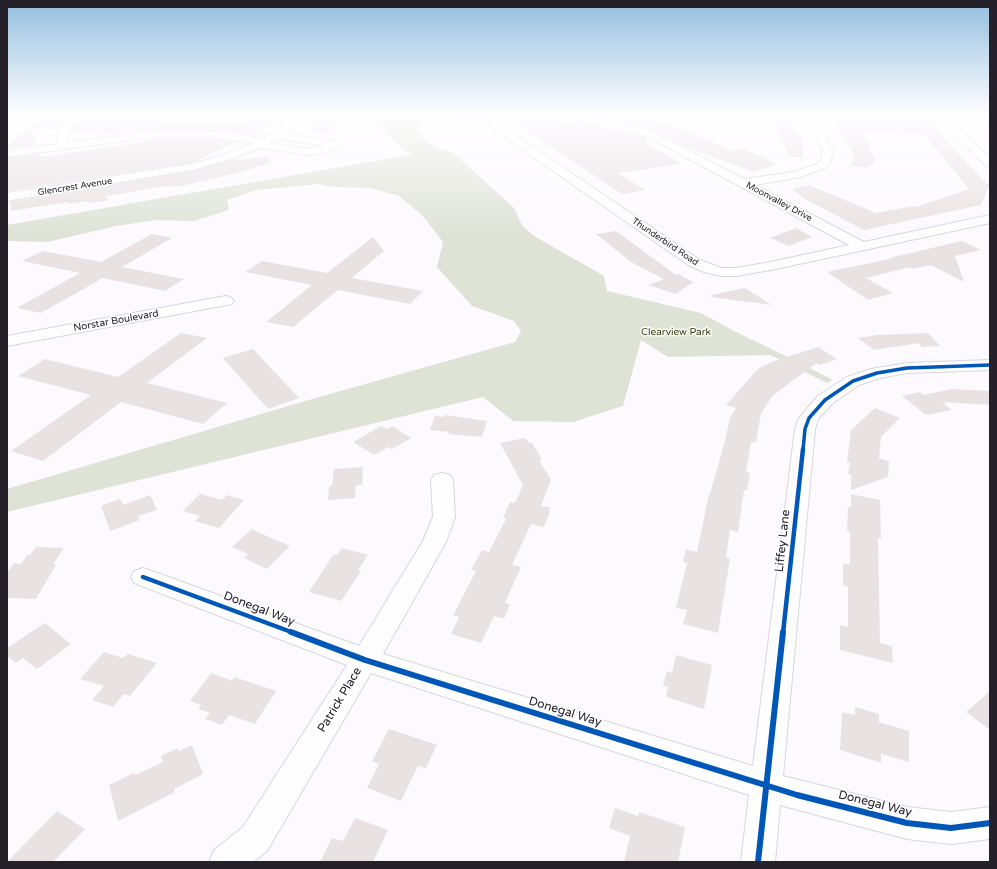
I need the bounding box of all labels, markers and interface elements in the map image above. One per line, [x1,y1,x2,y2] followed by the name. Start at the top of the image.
[37,176,113,198] street label: Glencrest Avenue
[744,180,814,224] street label: Moonvalley Drive
[630,216,700,268] street label: Thunderbird Road
[72,308,160,334] street label: Norstar Boulevard
[641,326,711,338] park label: Clearview Park
[773,509,793,573] street label: Liffey Lane
[221,589,297,629] street label: Donegal Way
[315,665,365,735] street label: Patrick Place
[527,694,603,730] street label: Donegal Way
[837,788,913,820] street label: Donegal Way

